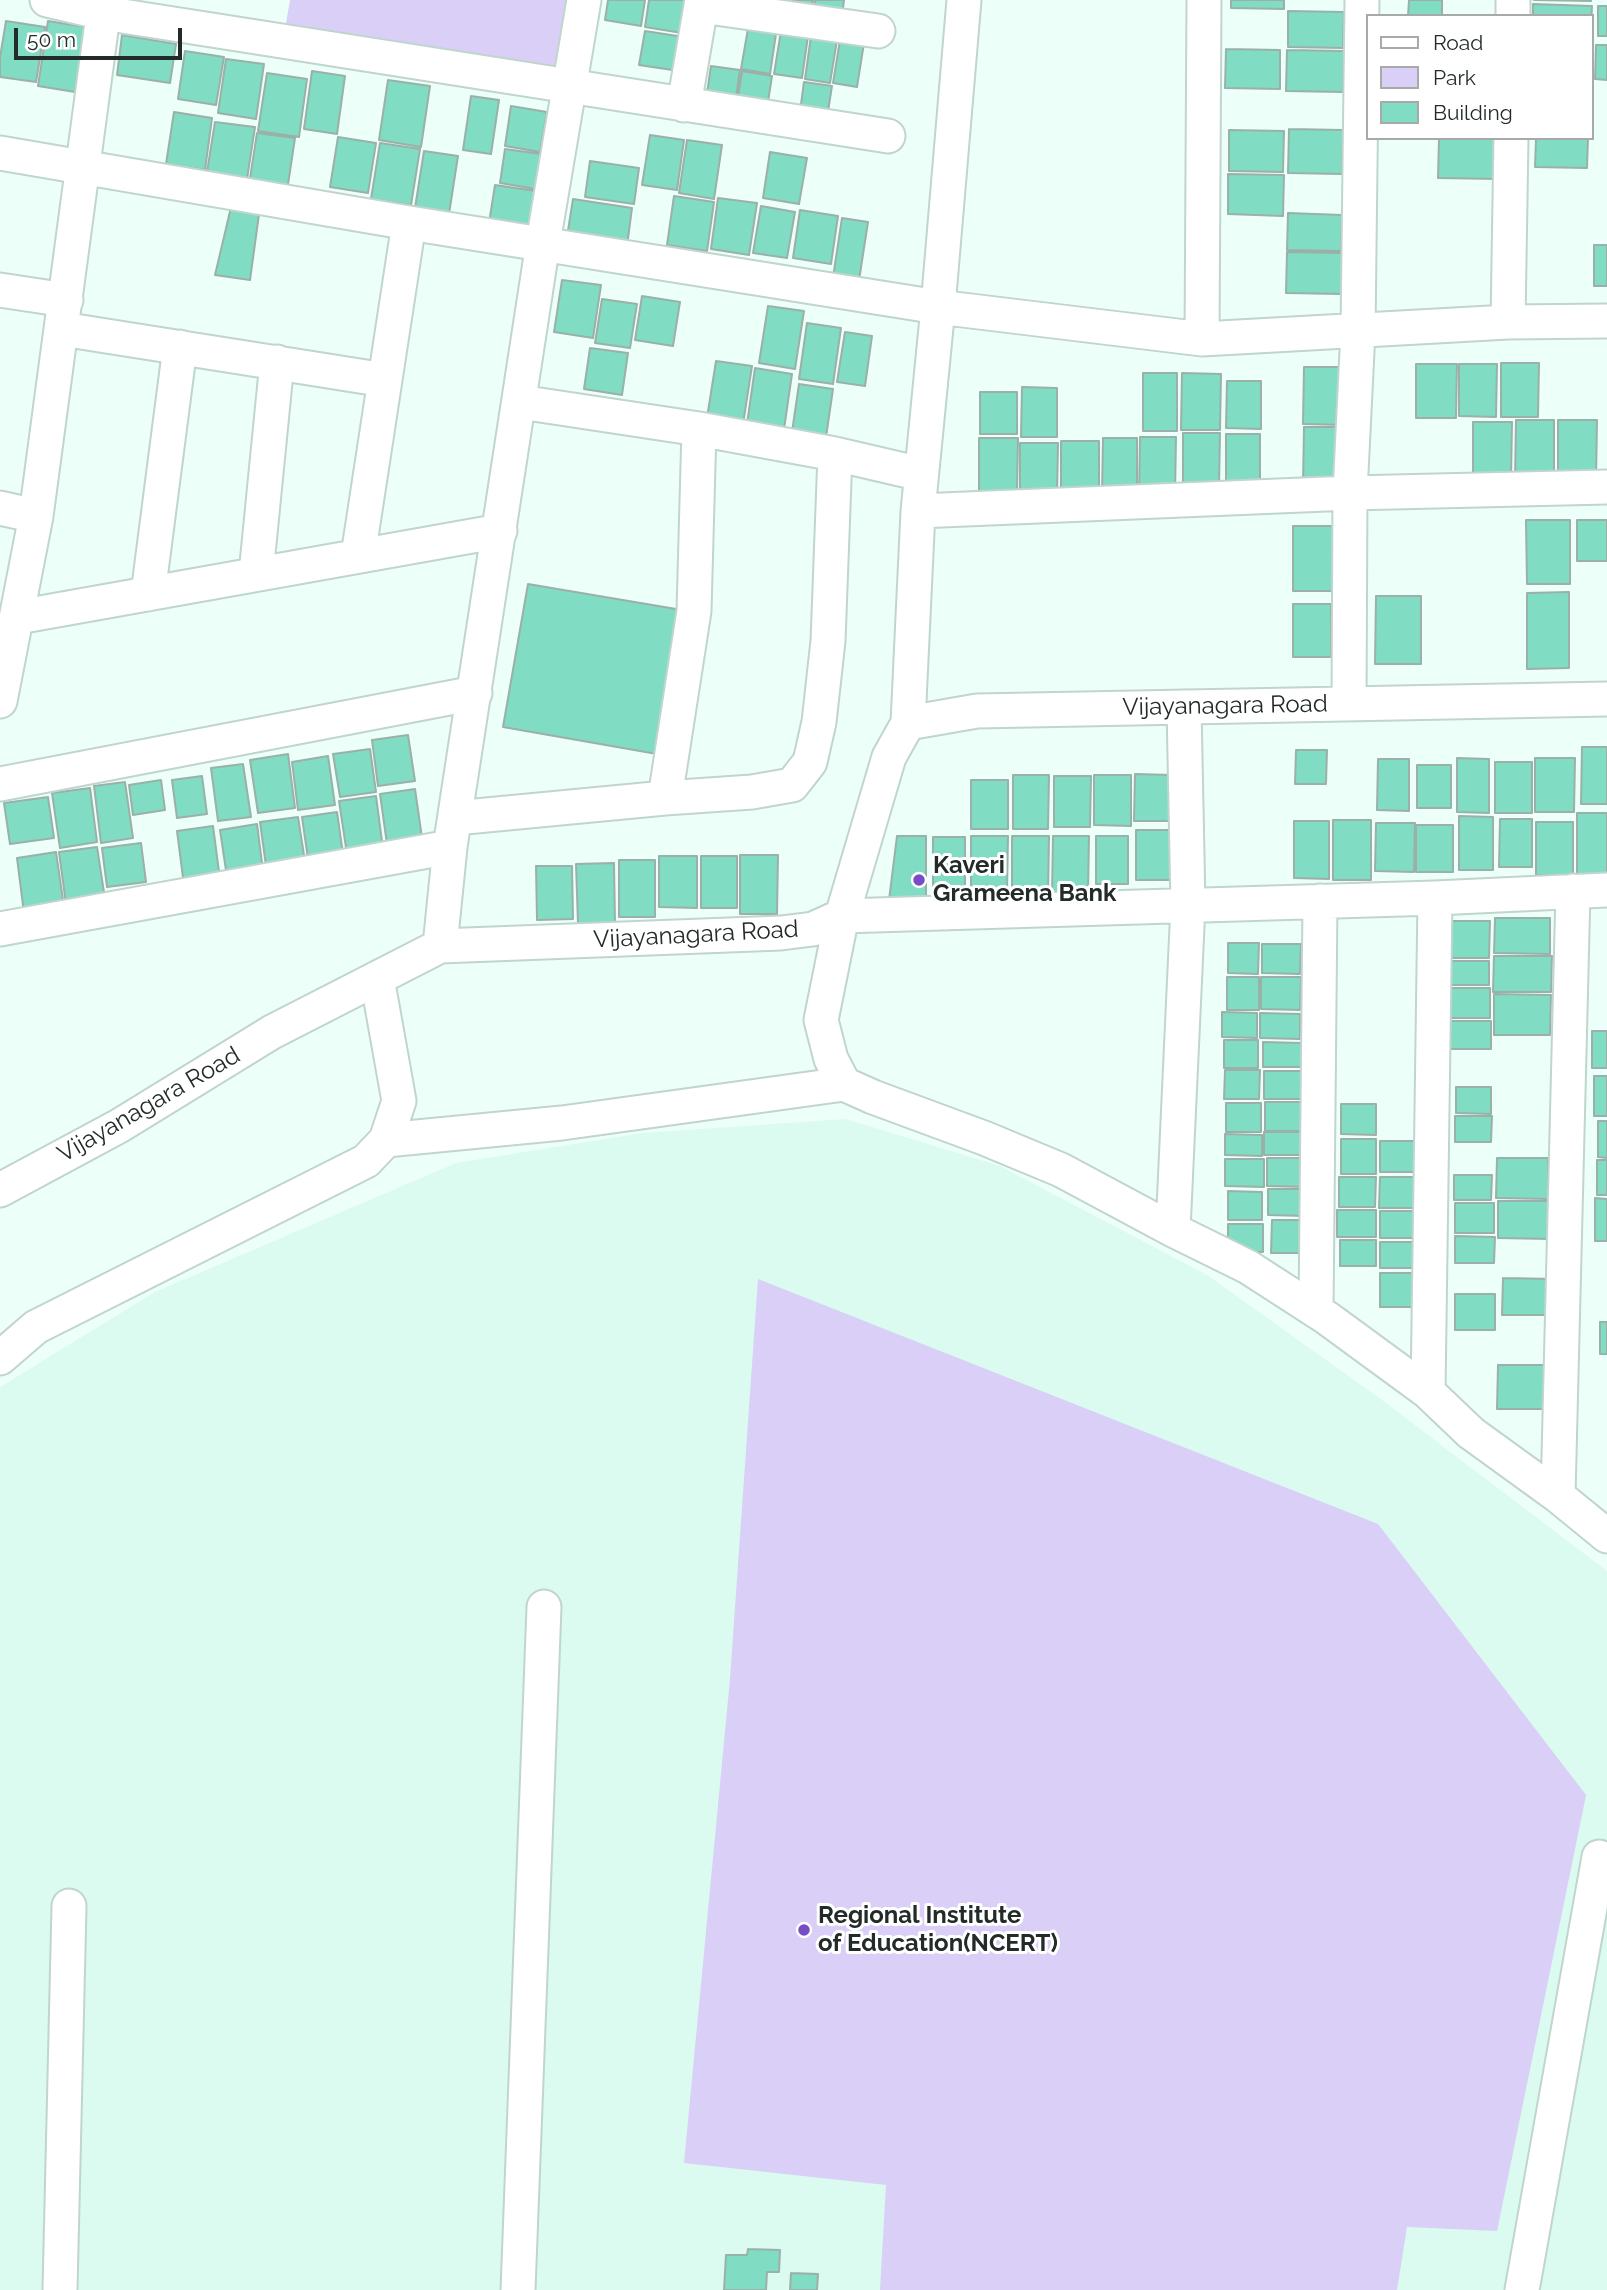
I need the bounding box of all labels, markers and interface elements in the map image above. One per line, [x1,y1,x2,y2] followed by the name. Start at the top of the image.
[18,14,186,58] scale bar
[1366,14,1593,140] legend
[27,27,76,52] text: 50 m
[1433,30,1483,55] text: Road
[1433,65,1476,90] text: Park
[1433,100,1513,125] text: Building
[1122,690,1328,722] street label: Vijayanagara Road
[933,852,1117,908] place label: Kaveri Grameena Bank
[911,872,927,888] marker: Kaveri Grameena Bank
[593,915,799,955] street label: Vijayanagara Road
[53,1041,245,1169] street label: Vijayanagara Road
[818,1902,1058,1958] place label: Regional Institute of Education(NCERT)
[796,1922,812,1938] marker: Regional Institute of Education(NCERT)

